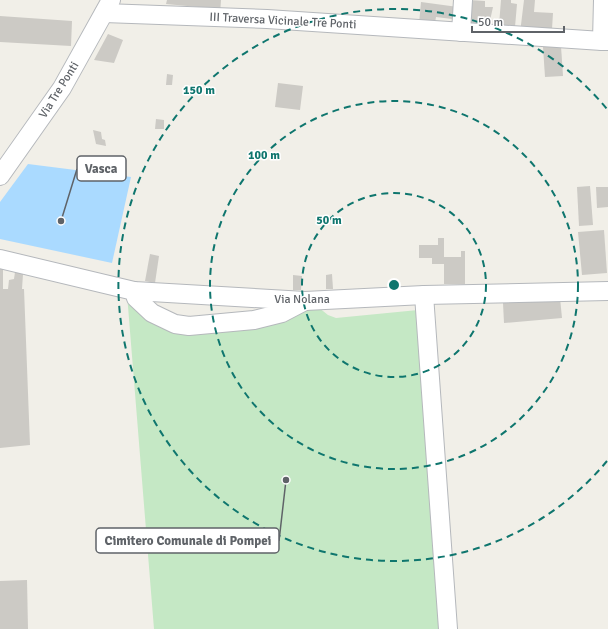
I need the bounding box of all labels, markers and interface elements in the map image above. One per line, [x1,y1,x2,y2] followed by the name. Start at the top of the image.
[472,8,564,34] scale bar
[209,10,357,32] street label: III Traversa Vicinale Tre Ponti
[478,15,503,30] text: 50 m
[36,59,82,121] street label: Via Tre Ponti
[183,83,215,98] text: 150 m
[248,148,280,163] text: 100 m
[77,156,126,181] callout: Vasca
[85,161,118,177] text: Vasca
[316,213,342,228] text: 50 m
[387,278,401,292] centre of rings
[274,292,330,307] street label: Via Nolana
[96,528,279,553] callout: Cimitero Comunale di Pompei
[105,533,272,549] text: Cimitero Comunale di Pompei

